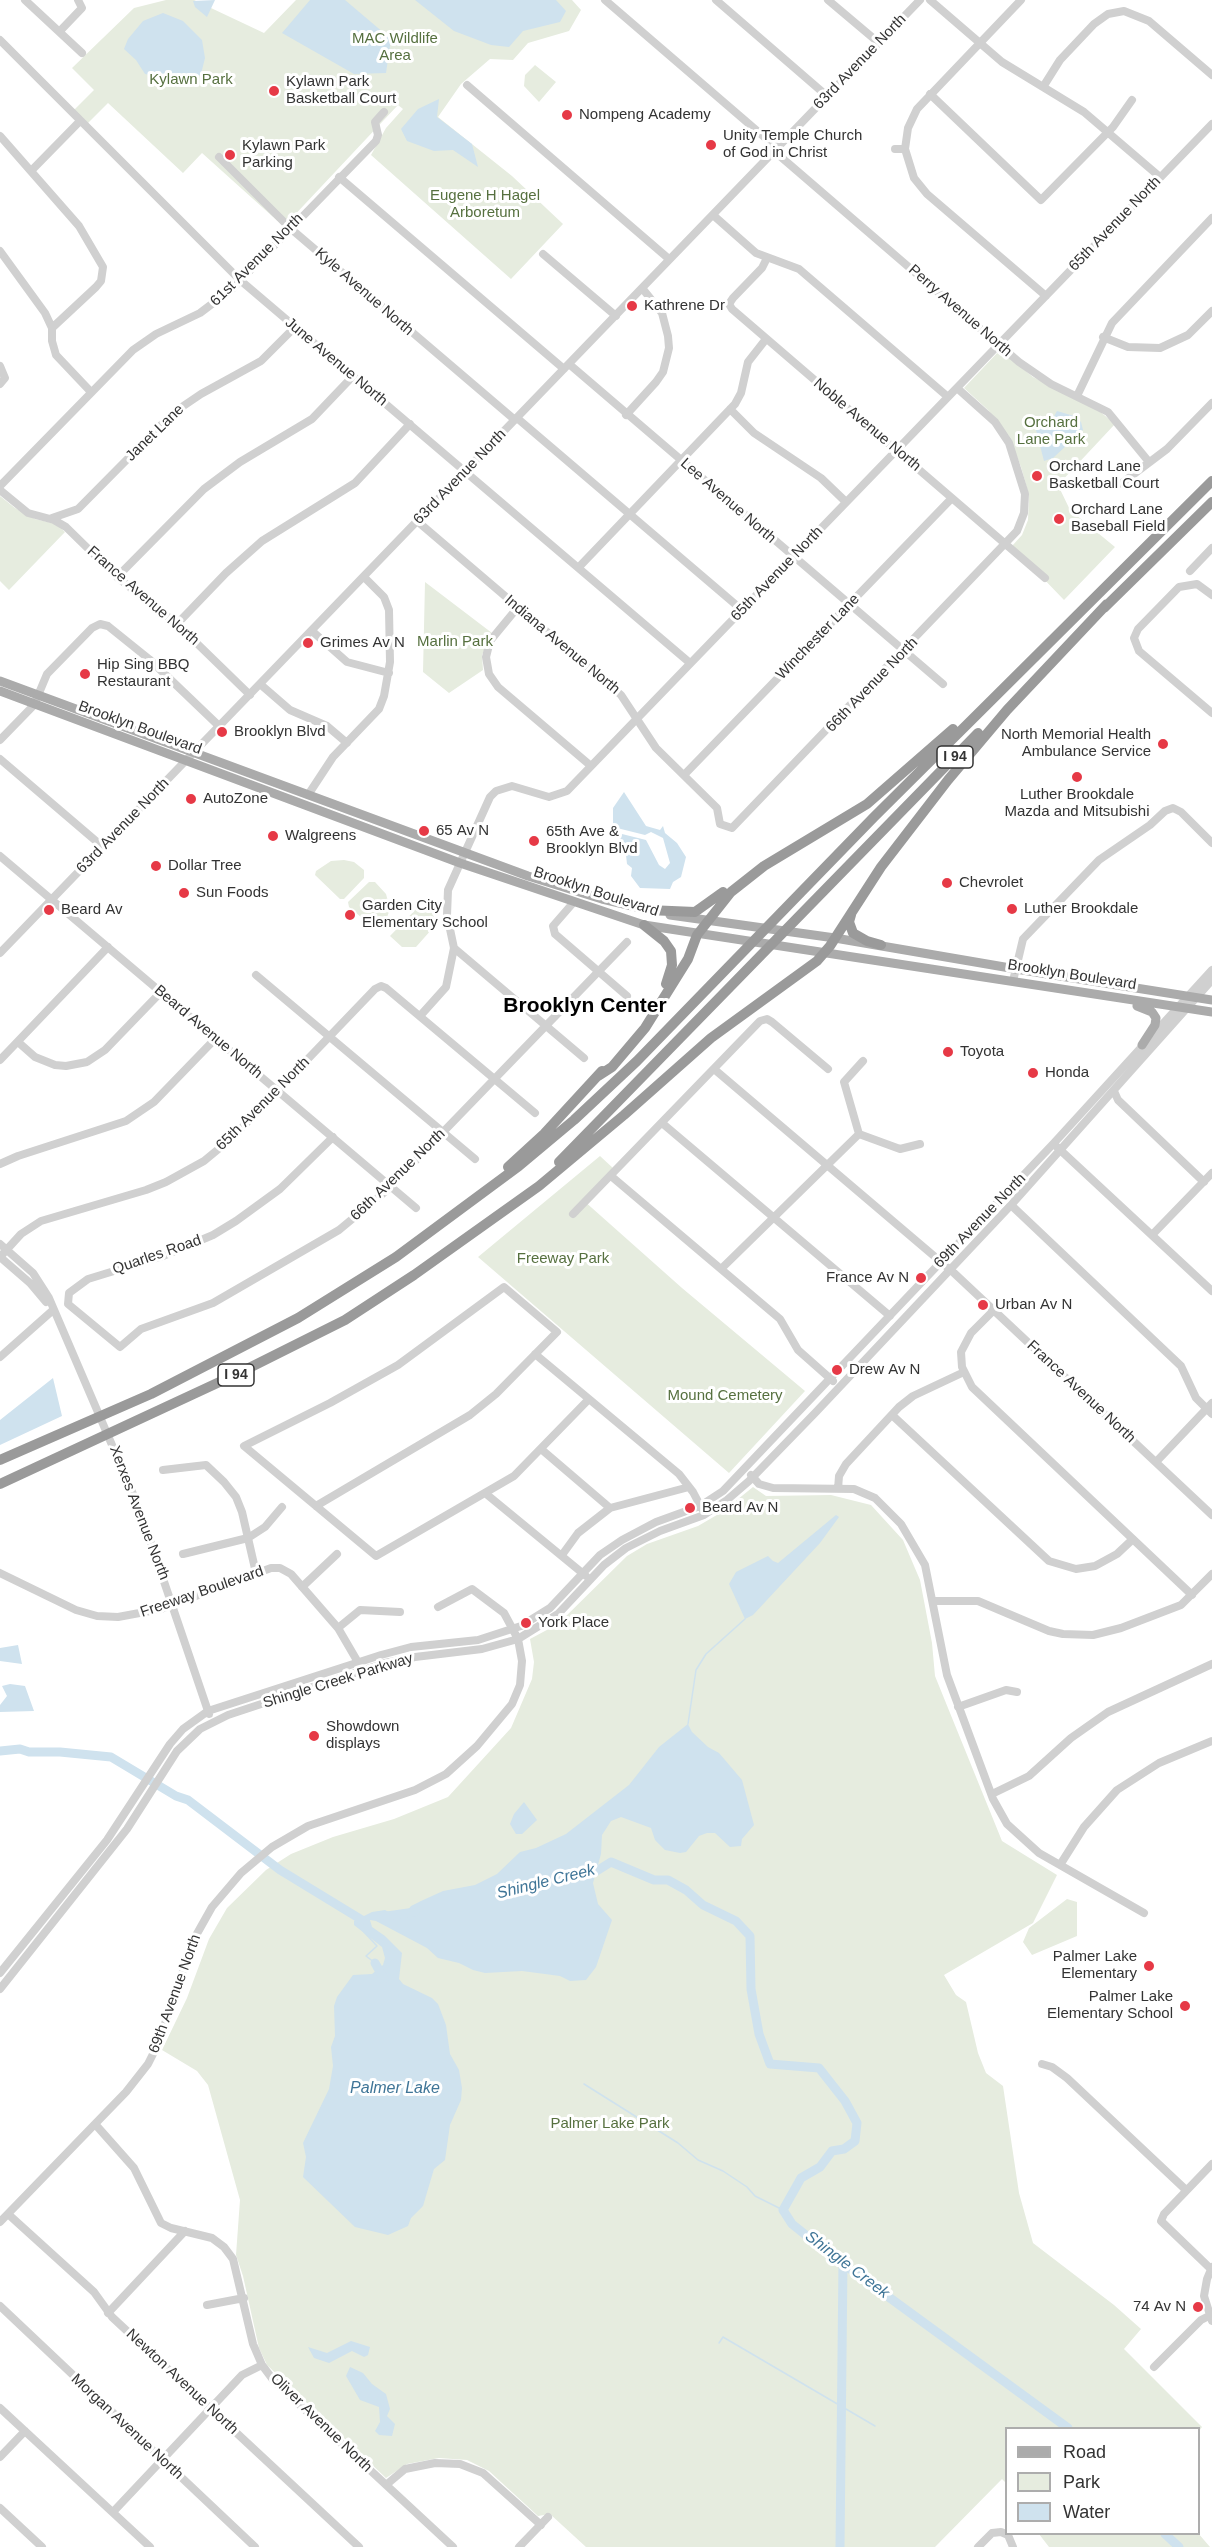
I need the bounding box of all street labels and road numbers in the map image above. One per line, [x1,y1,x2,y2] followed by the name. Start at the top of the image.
[810,11,910,113] street label: 63rd Avenue North
[1065,173,1165,275] street label: 65th Avenue North
[207,210,307,310] street label: 61st Avenue North
[311,244,417,340] street label: Kyle Avenue North
[904,261,1016,361] street label: Perry Avenue North
[281,314,391,410] street label: June Avenue North
[810,375,924,475] street label: Noble Avenue North
[122,401,188,465] street label: Janet Lane
[410,426,510,528] street label: 63rd Avenue North
[677,455,779,547] street label: Lee Avenue North
[727,523,827,625] street label: 65th Avenue North
[83,543,203,649] street label: France Avenue North
[772,590,864,684] street label: Winchester Lane
[501,592,623,698] street label: Indiana Avenue North
[822,634,922,736] street label: 66th Avenue North
[76,697,204,759] street label: Brooklyn Boulevard
[937,746,973,768] road number: I 94
[73,775,173,877] street label: 63rd Avenue North
[531,863,661,921] street label: Brooklyn Boulevard
[1006,956,1138,994] street label: Brooklyn Boulevard
[150,982,266,1082] street label: Beard Avenue North
[213,1054,313,1154] street label: 65th Avenue North
[347,1125,449,1225] street label: 66th Avenue North
[930,1170,1030,1272] street label: 69th Avenue North
[110,1231,204,1279] street label: Quarles Road
[1023,1337,1139,1447] street label: France Avenue North
[218,1364,254,1386] road number: I 94
[105,1443,173,1583] street label: Xerxes Avenue North
[138,1562,266,1622] street label: Freeway Boulevard
[261,1650,415,1712] street label: Shingle Creek Parkway
[145,1932,205,2056] street label: 69th Avenue North
[122,2325,242,2439] street label: Newton Avenue North
[67,2370,187,2484] street label: Morgan Avenue North
[266,2370,376,2476] street label: Oliver Avenue North

